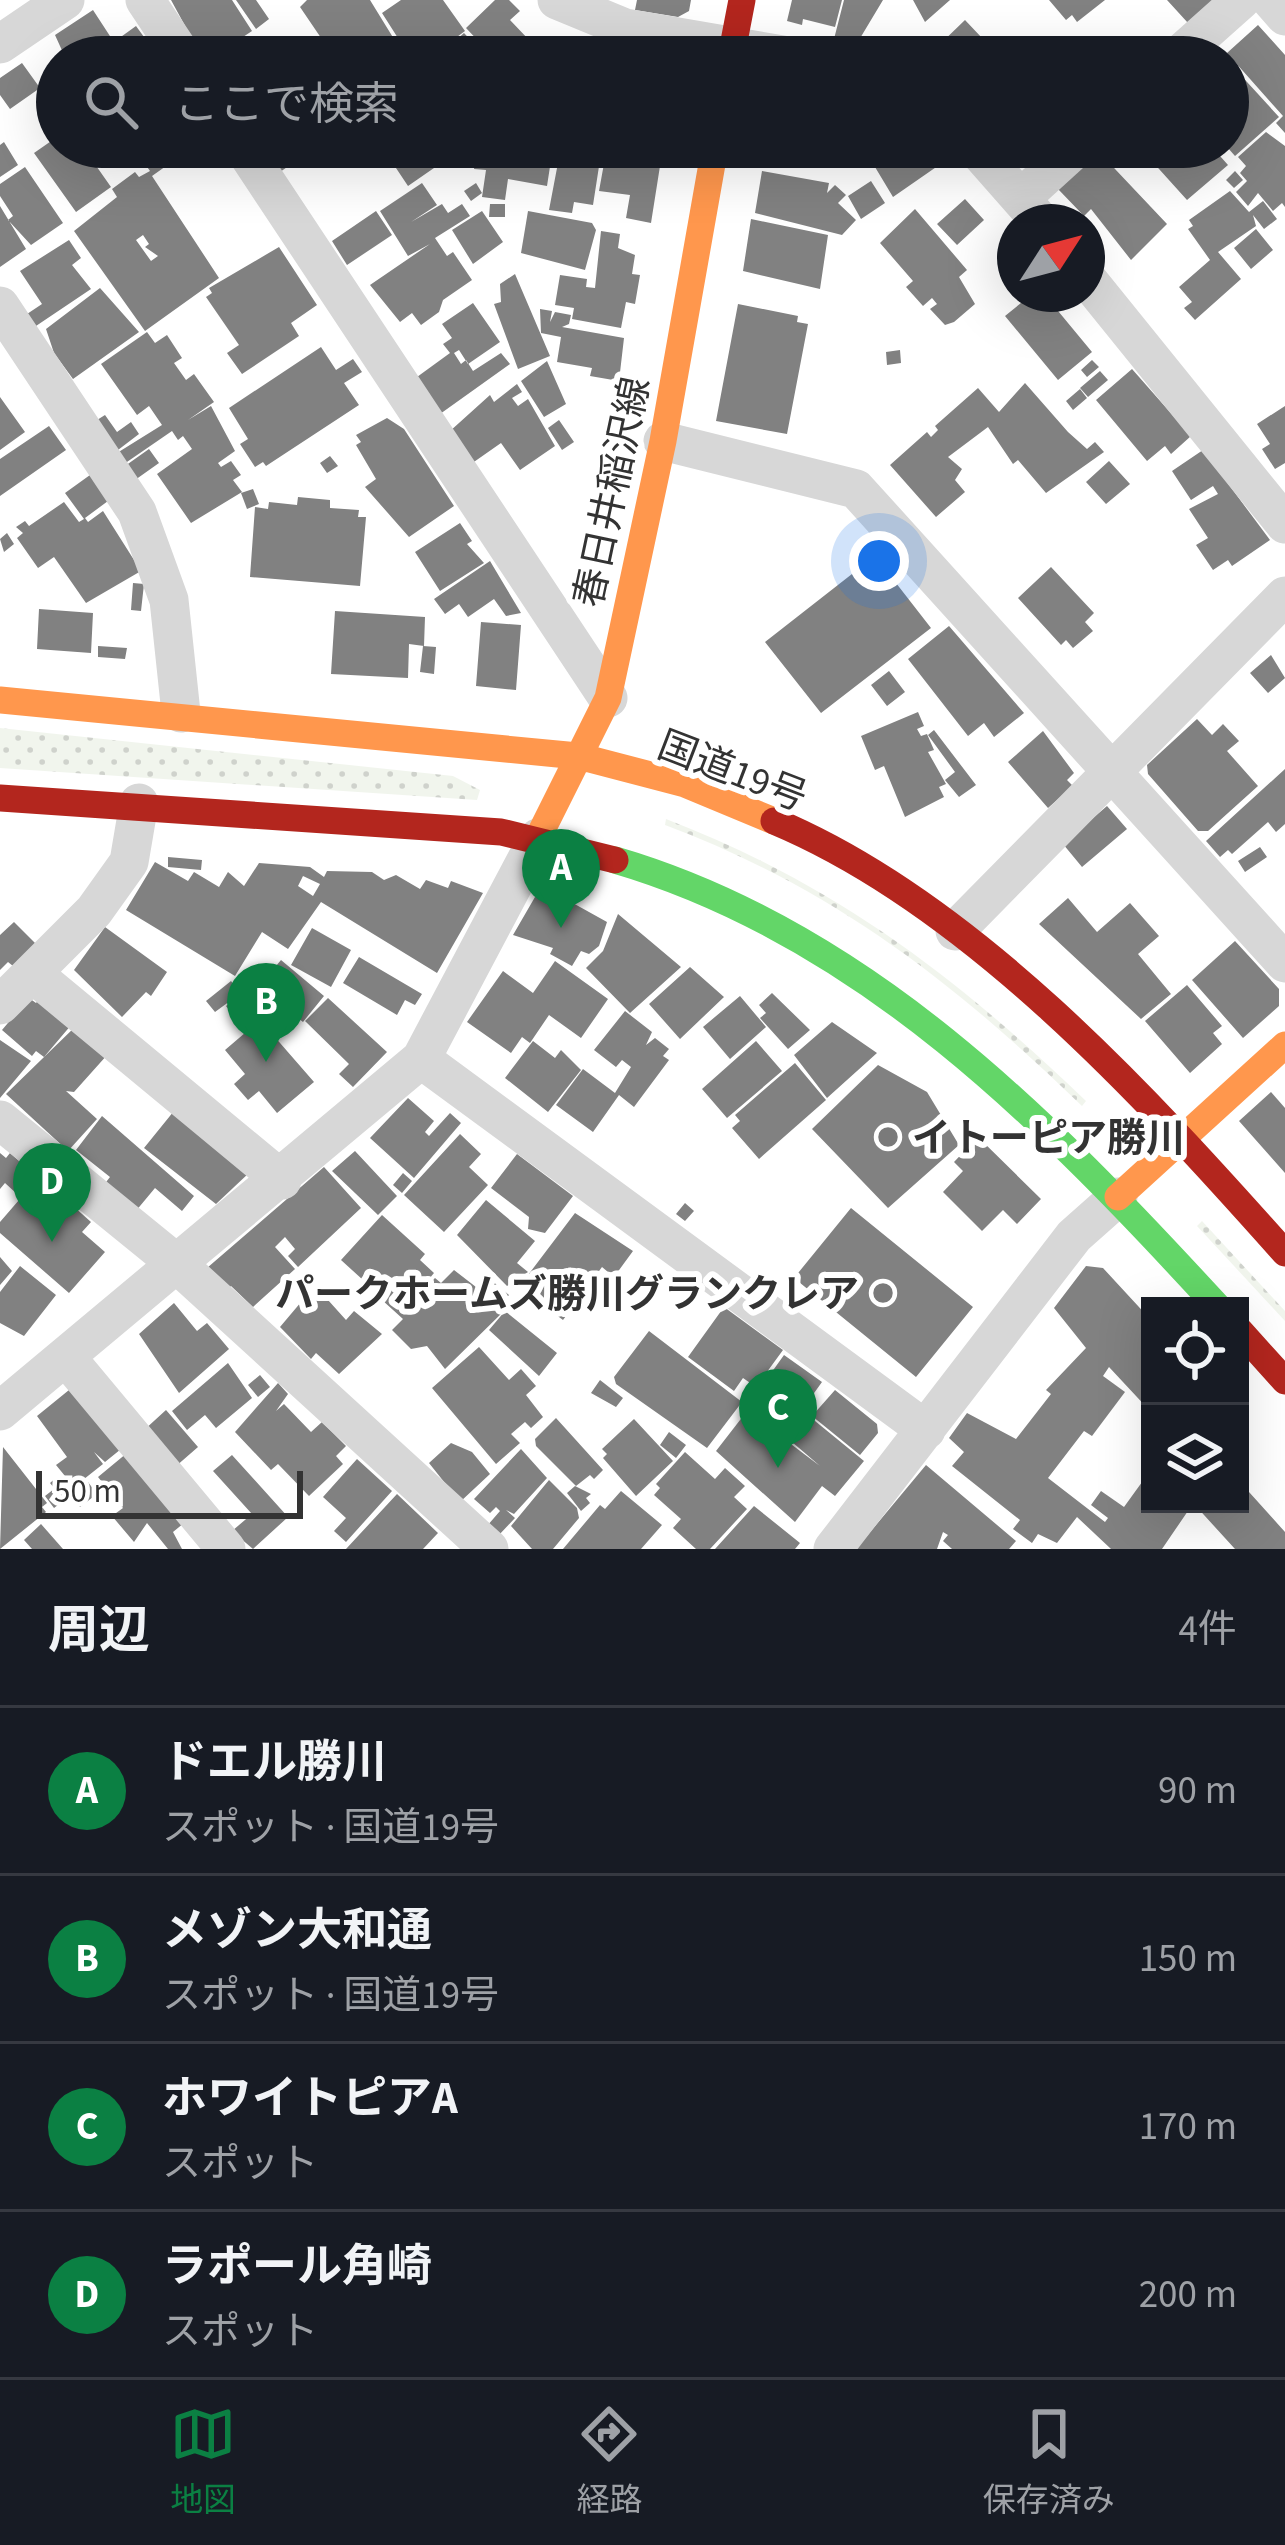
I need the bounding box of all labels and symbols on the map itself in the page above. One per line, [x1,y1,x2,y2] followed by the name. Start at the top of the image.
[997,204,1105,312] north arrow
[561,372,665,613] street label: 春日井稲沢線
[849,531,909,591] your location
[650,718,815,826] street label: 国道19号
[522,829,600,928] pin: A
[227,963,305,1062] pin: B
[912,1111,1185,1167] place label: イトーピア勝川
[875,1124,901,1150] marker: イトーピア勝川
[13,1143,91,1242] pin: D
[275,1267,859,1323] place label: パークホームズ勝川グランクレア
[870,1280,896,1306] marker: パークホームズ勝川グランクレア
[739,1369,817,1468] pin: C
[36,1465,303,1518] scale bar

